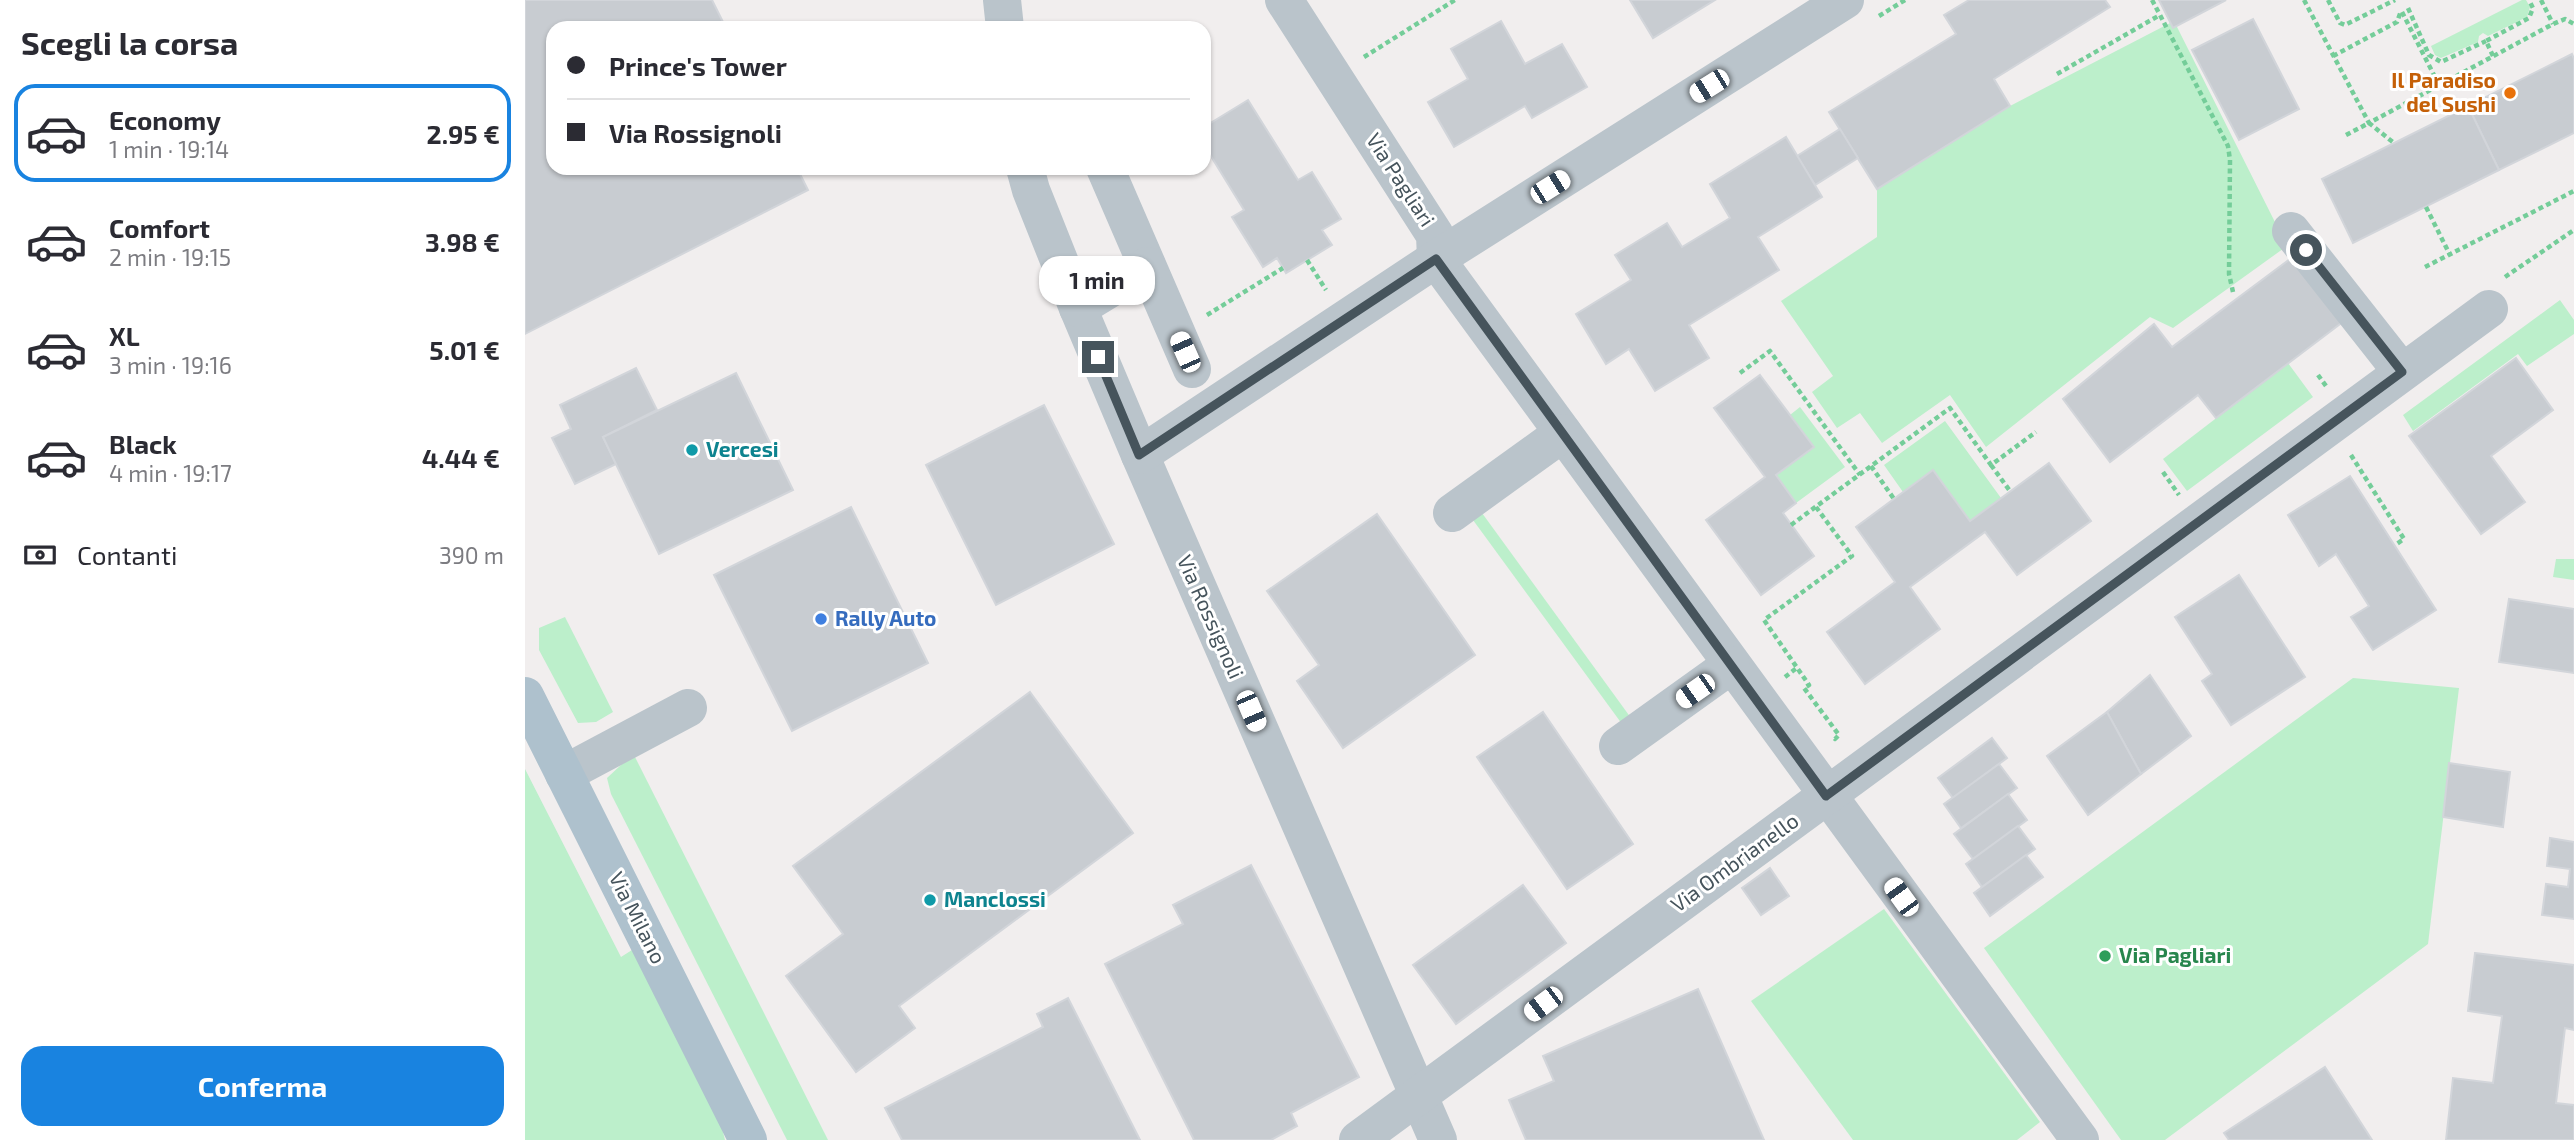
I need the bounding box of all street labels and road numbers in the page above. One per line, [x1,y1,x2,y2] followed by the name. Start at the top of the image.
[1362,128,1441,231] street label: Via Pagliari
[1173,551,1250,682] street label: Via Rossignoli
[1665,807,1803,916] street label: Via Ombrianello
[605,867,672,967] street label: Via Milano

